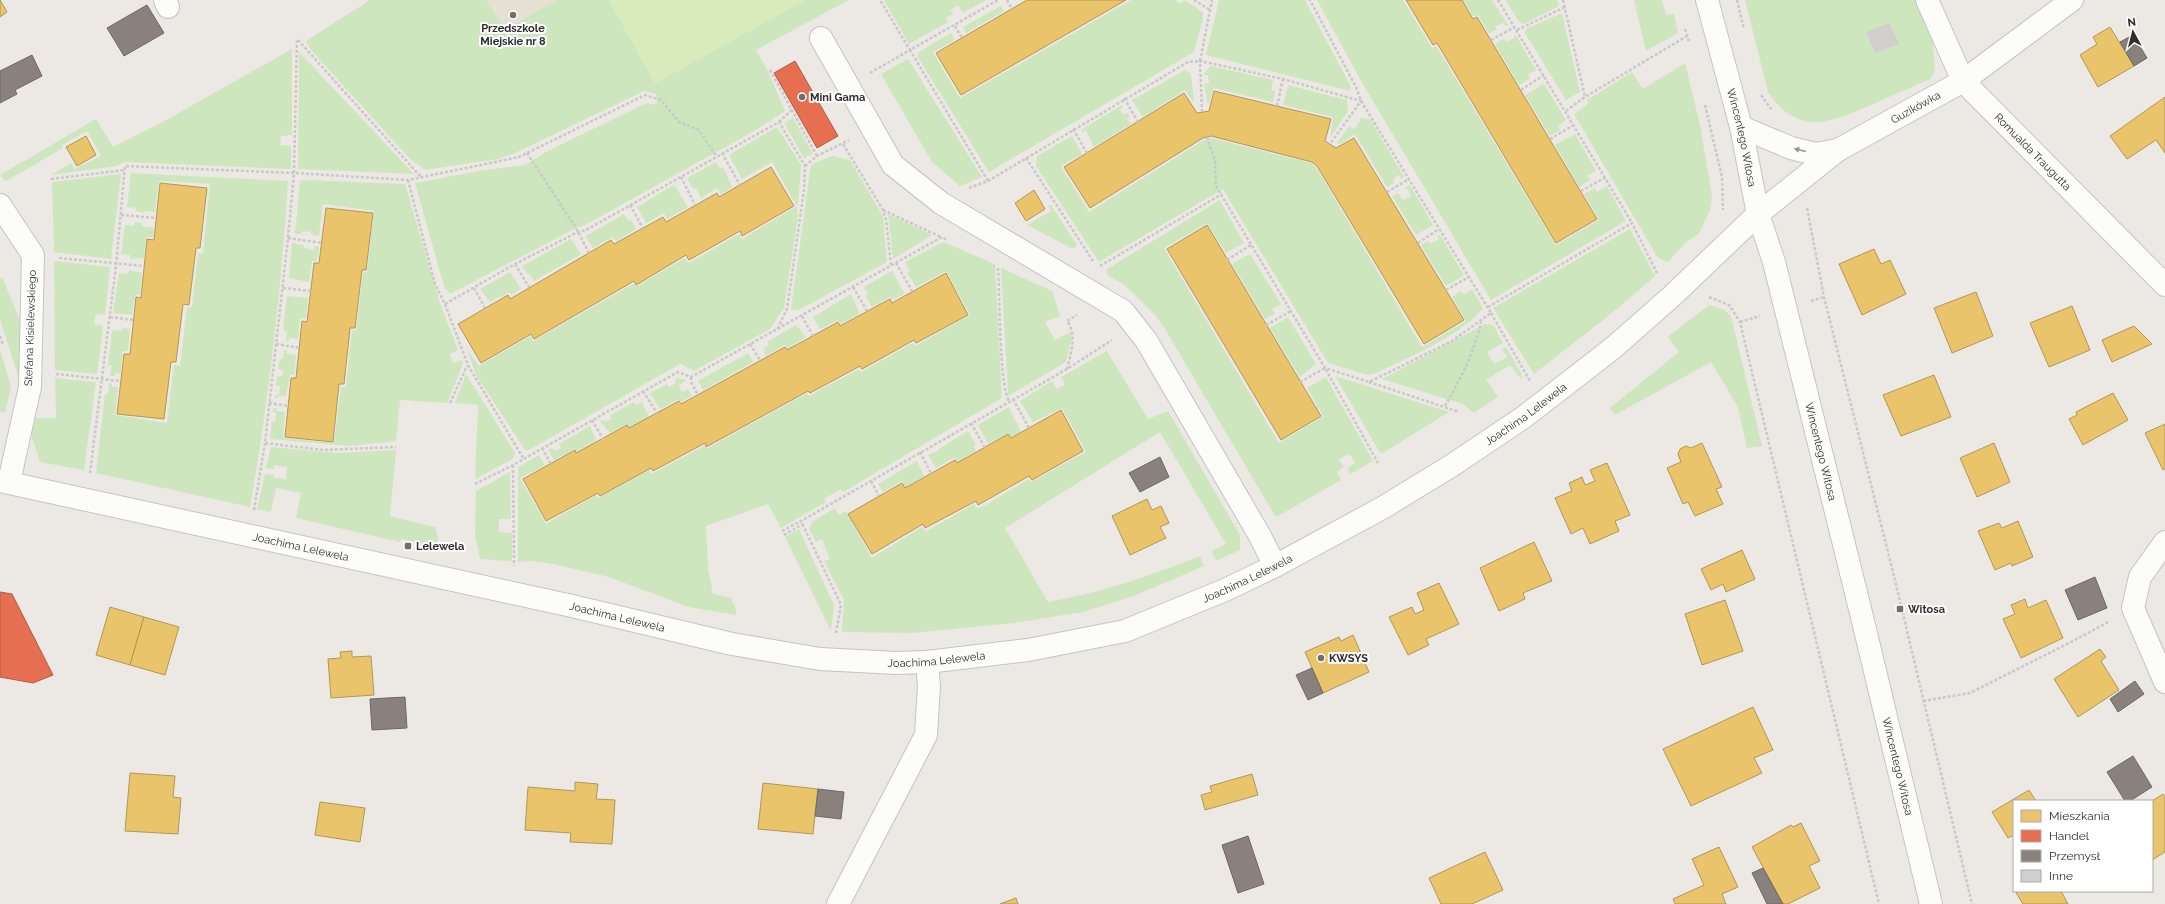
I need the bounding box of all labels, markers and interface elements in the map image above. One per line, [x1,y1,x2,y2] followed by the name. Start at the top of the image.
[508,10,518,20] marker: Przedszkole Miejskie nr 8
[2113,12,2153,52] north arrow
[2127,16,2137,30] text: N
[480,22,546,48] place label: Przedszkole Miejskie nr 8
[1724,87,1759,188] street label: Wincentego Witosa
[1889,89,1943,127] street label: Guzikówka
[810,91,865,104] place label: Mini Gama
[797,92,807,102] marker: Mini Gama
[1992,111,2074,193] street label: Romualda Traugutta
[1794,147,1806,153] one-way arrow
[22,269,39,386] street label: Stefana Kisielewskiego
[1483,380,1569,448] street label: Joachima Lelewela
[1802,401,1839,502] street label: Wincentego Witosa
[252,530,350,564] street label: Joachima Lelewela
[416,540,464,553] place label: Lelewela
[403,541,413,551] marker: Lelewela
[1201,552,1295,606] street label: Joachima Lelewela
[568,600,666,635] street label: Joachima Lelewela
[1908,603,1945,616] place label: Witosa
[1895,604,1905,614] marker: Witosa
[887,649,986,670] street label: Joachima Lelewela
[1329,652,1368,665] place label: KWSYS
[1316,653,1326,663] marker: KWSYS
[1879,716,1915,817] street label: Wincentego Witosa
[2013,800,2153,892] legend
[2049,809,2110,823] text: Mieszkania
[2049,829,2090,843] text: Handel
[2049,849,2101,863] text: Przemysł
[2049,869,2073,883] text: Inne

